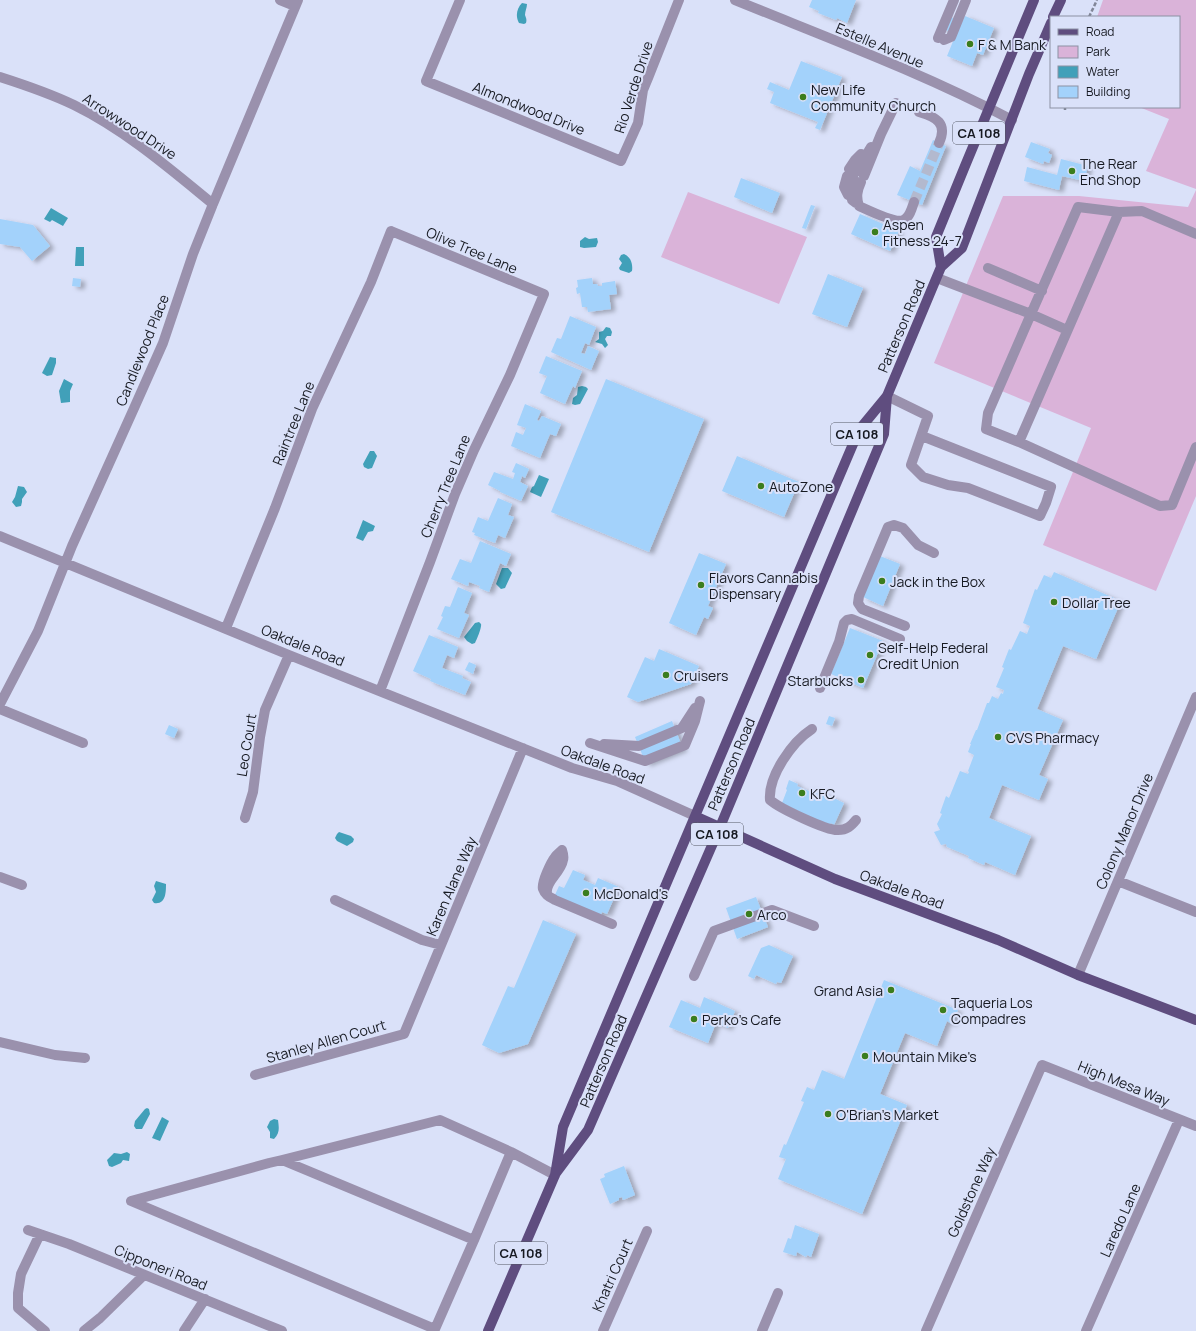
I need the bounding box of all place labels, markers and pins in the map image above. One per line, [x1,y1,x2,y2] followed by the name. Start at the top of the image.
[978,35,1047,54] place label: F & M Bank
[965,39,975,49] marker: F & M Bank
[811,80,936,115] place label: New Life Community Church
[798,92,808,102] marker: New Life Community Church
[1080,154,1141,189] place label: The Rear End Shop
[1067,166,1077,176] marker: The Rear End Shop
[883,215,962,250] place label: Aspen Fitness 24-7
[870,227,880,237] marker: Aspen Fitness 24-7
[769,477,833,496] place label: AutoZone
[756,481,766,491] marker: AutoZone
[709,568,818,603] place label: Flavors Cannabis Dispensary
[890,572,986,591] place label: Jack in the Box
[877,576,887,586] marker: Jack in the Box
[696,580,706,590] marker: Flavors Cannabis Dispensary
[1062,593,1131,612] place label: Dollar Tree
[1049,597,1059,607] marker: Dollar Tree
[878,638,988,673] place label: Self-Help Federal Credit Union
[865,650,875,660] marker: Self-Help Federal Credit Union
[674,666,728,685] place label: Cruisers
[661,670,671,680] marker: Cruisers
[787,671,853,690] place label: Starbucks
[856,675,866,685] marker: Starbucks
[1006,728,1100,747] place label: CVS Pharmacy
[993,732,1003,742] marker: CVS Pharmacy
[810,784,835,803] place label: KFC
[797,788,807,798] marker: KFC
[594,884,668,903] place label: McDonald's
[581,888,591,898] marker: McDonald's
[757,905,787,924] place label: Arco
[744,909,754,919] marker: Arco
[814,981,883,1000] place label: Grand Asia
[886,985,896,995] marker: Grand Asia
[951,993,1033,1028] place label: Taqueria Los Compadres
[938,1005,948,1015] marker: Taqueria Los Compadres
[702,1010,781,1029] place label: Perko's Cafe
[689,1014,699,1024] marker: Perko's Cafe
[873,1047,977,1066] place label: Mountain Mike's
[860,1051,870,1061] marker: Mountain Mike's
[836,1105,939,1124] place label: O'Brian's Market
[823,1109,833,1119] marker: O'Brian's Market

